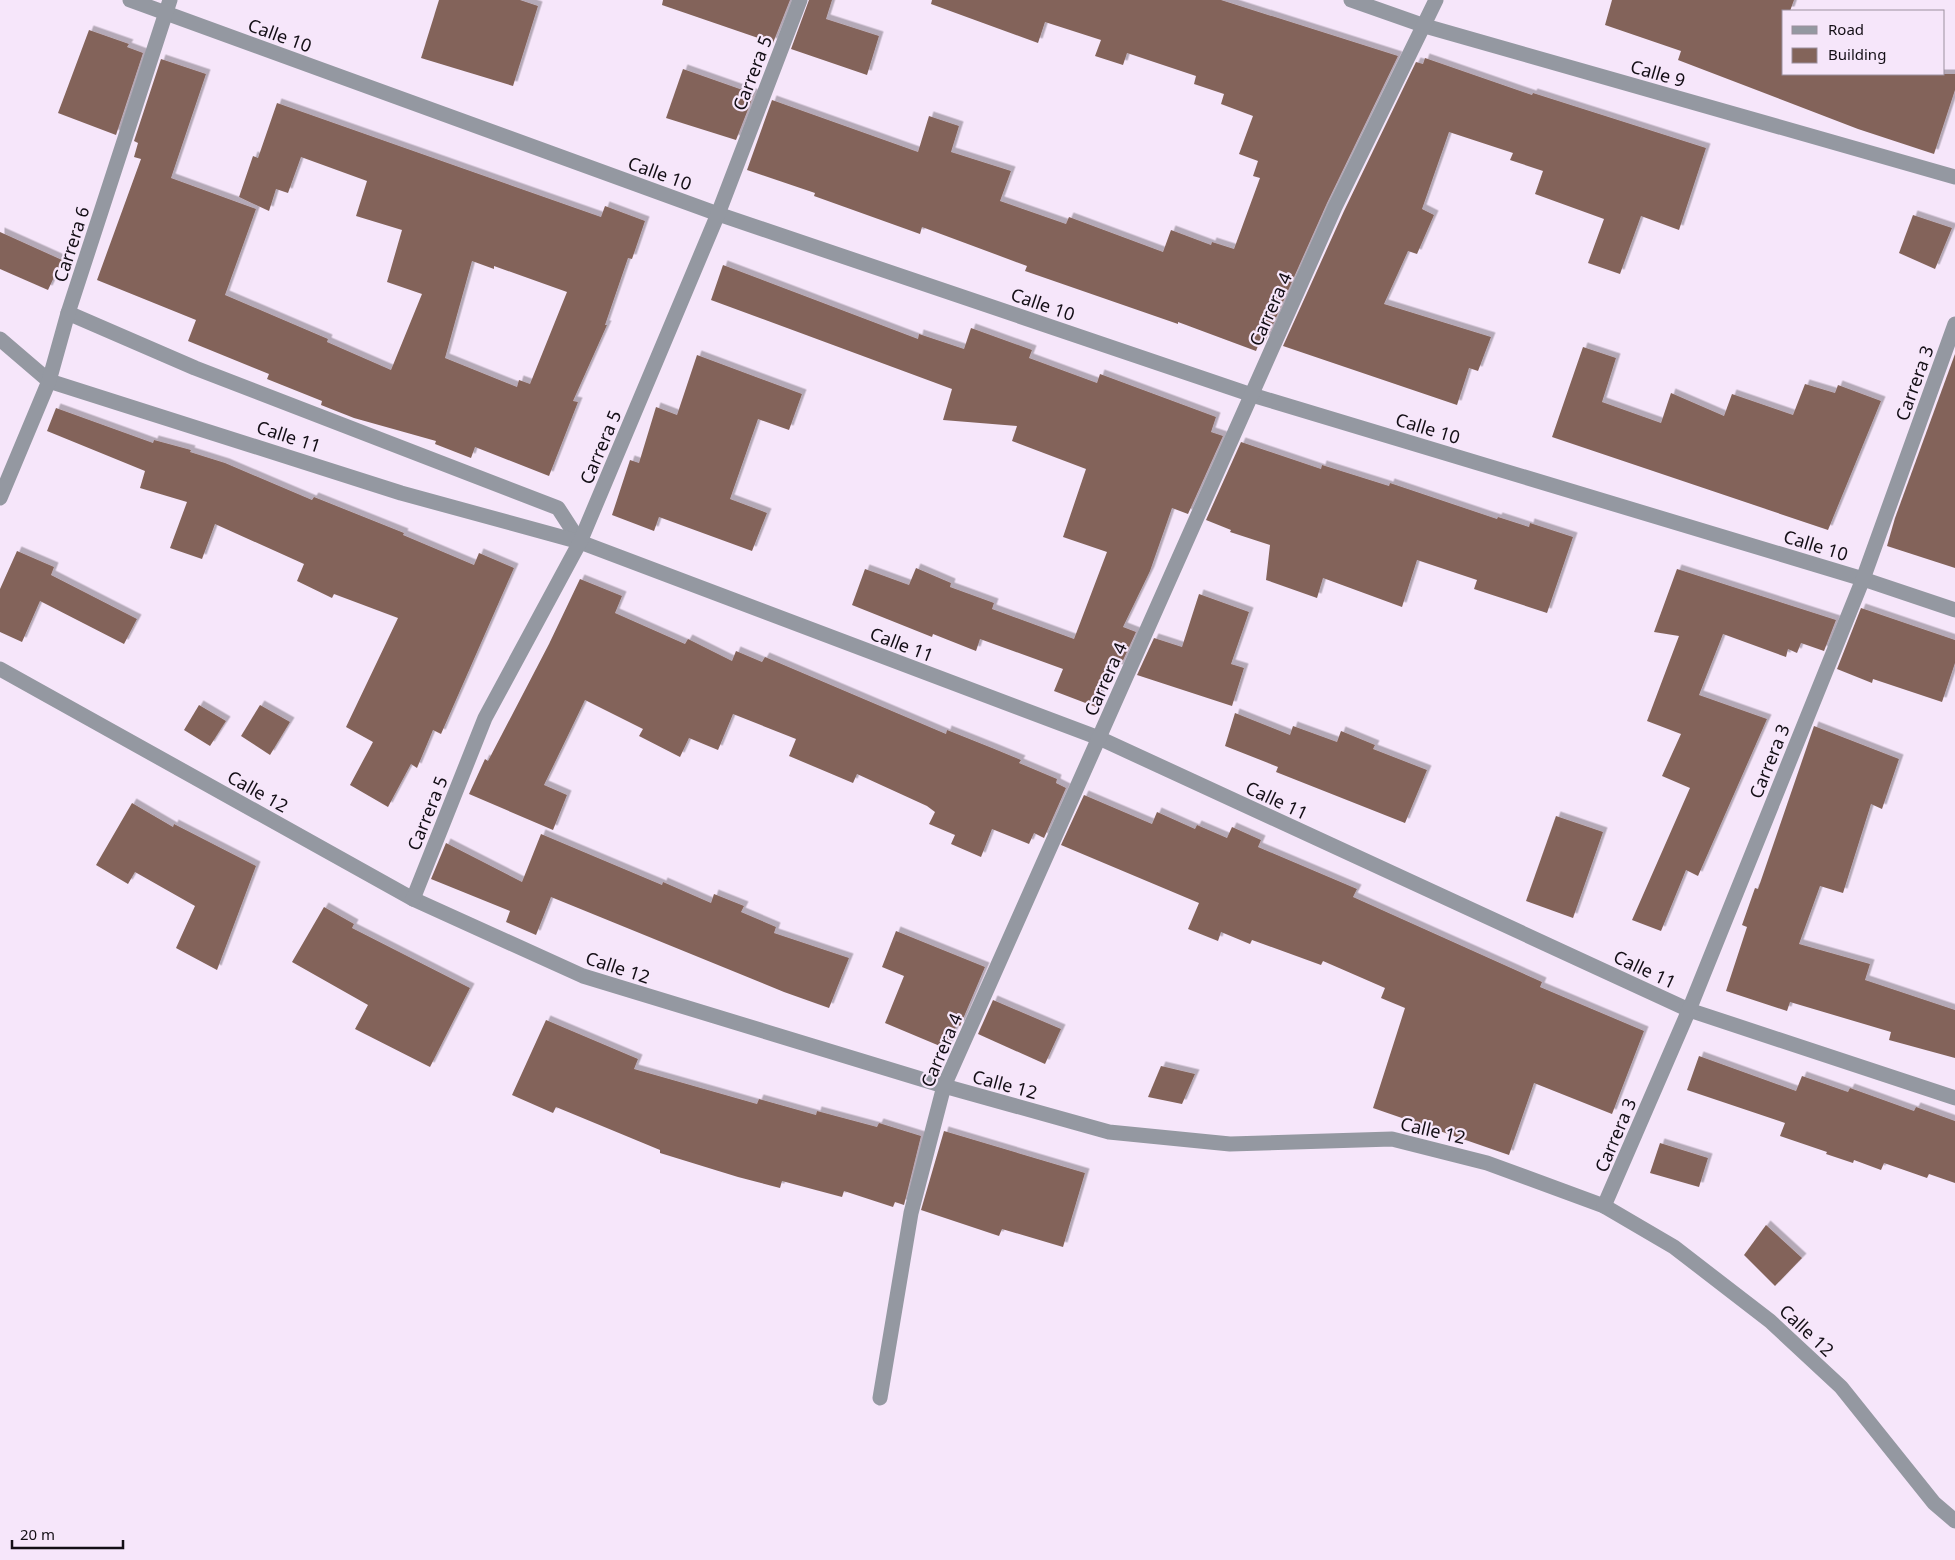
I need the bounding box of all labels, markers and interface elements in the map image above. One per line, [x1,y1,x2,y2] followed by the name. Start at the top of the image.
[1782,10,1945,75] legend
[245,12,315,58] street label: Calle 10
[1828,19,1864,39] text: Road
[727,32,777,114] street label: Carrera 5
[1828,44,1886,64] text: Building
[1628,54,1688,92] street label: Calle 9
[625,150,695,196] street label: Calle 10
[47,203,95,285] street label: Carrera 6
[1243,268,1297,350] street label: Carrera 4
[1008,282,1078,326] street label: Calle 10
[1889,342,1939,424] street label: Carrera 3
[574,406,626,488] street label: Carrera 5
[1393,407,1463,449] street label: Calle 10
[254,414,324,458] street label: Calle 11
[1781,524,1851,566] street label: Calle 10
[867,621,937,667] street label: Calle 11
[1078,638,1132,720] street label: Carrera 4
[1743,720,1795,802] street label: Carrera 3
[223,764,293,818] street label: Calle 12
[401,772,453,854] street label: Carrera 5
[1242,775,1312,825] street label: Calle 11
[1610,944,1680,994] street label: Calle 11
[583,945,653,989] street label: Calle 12
[915,1009,967,1091] street label: Carrera 4
[970,1064,1040,1104] street label: Calle 12
[1589,1094,1641,1176] street label: Carrera 3
[1398,1111,1468,1149] street label: Calle 12
[1775,1299,1839,1361] street label: Calle 12
[12,1518,124,1550] scale bar
[20,1524,55,1544] text: 20 m

